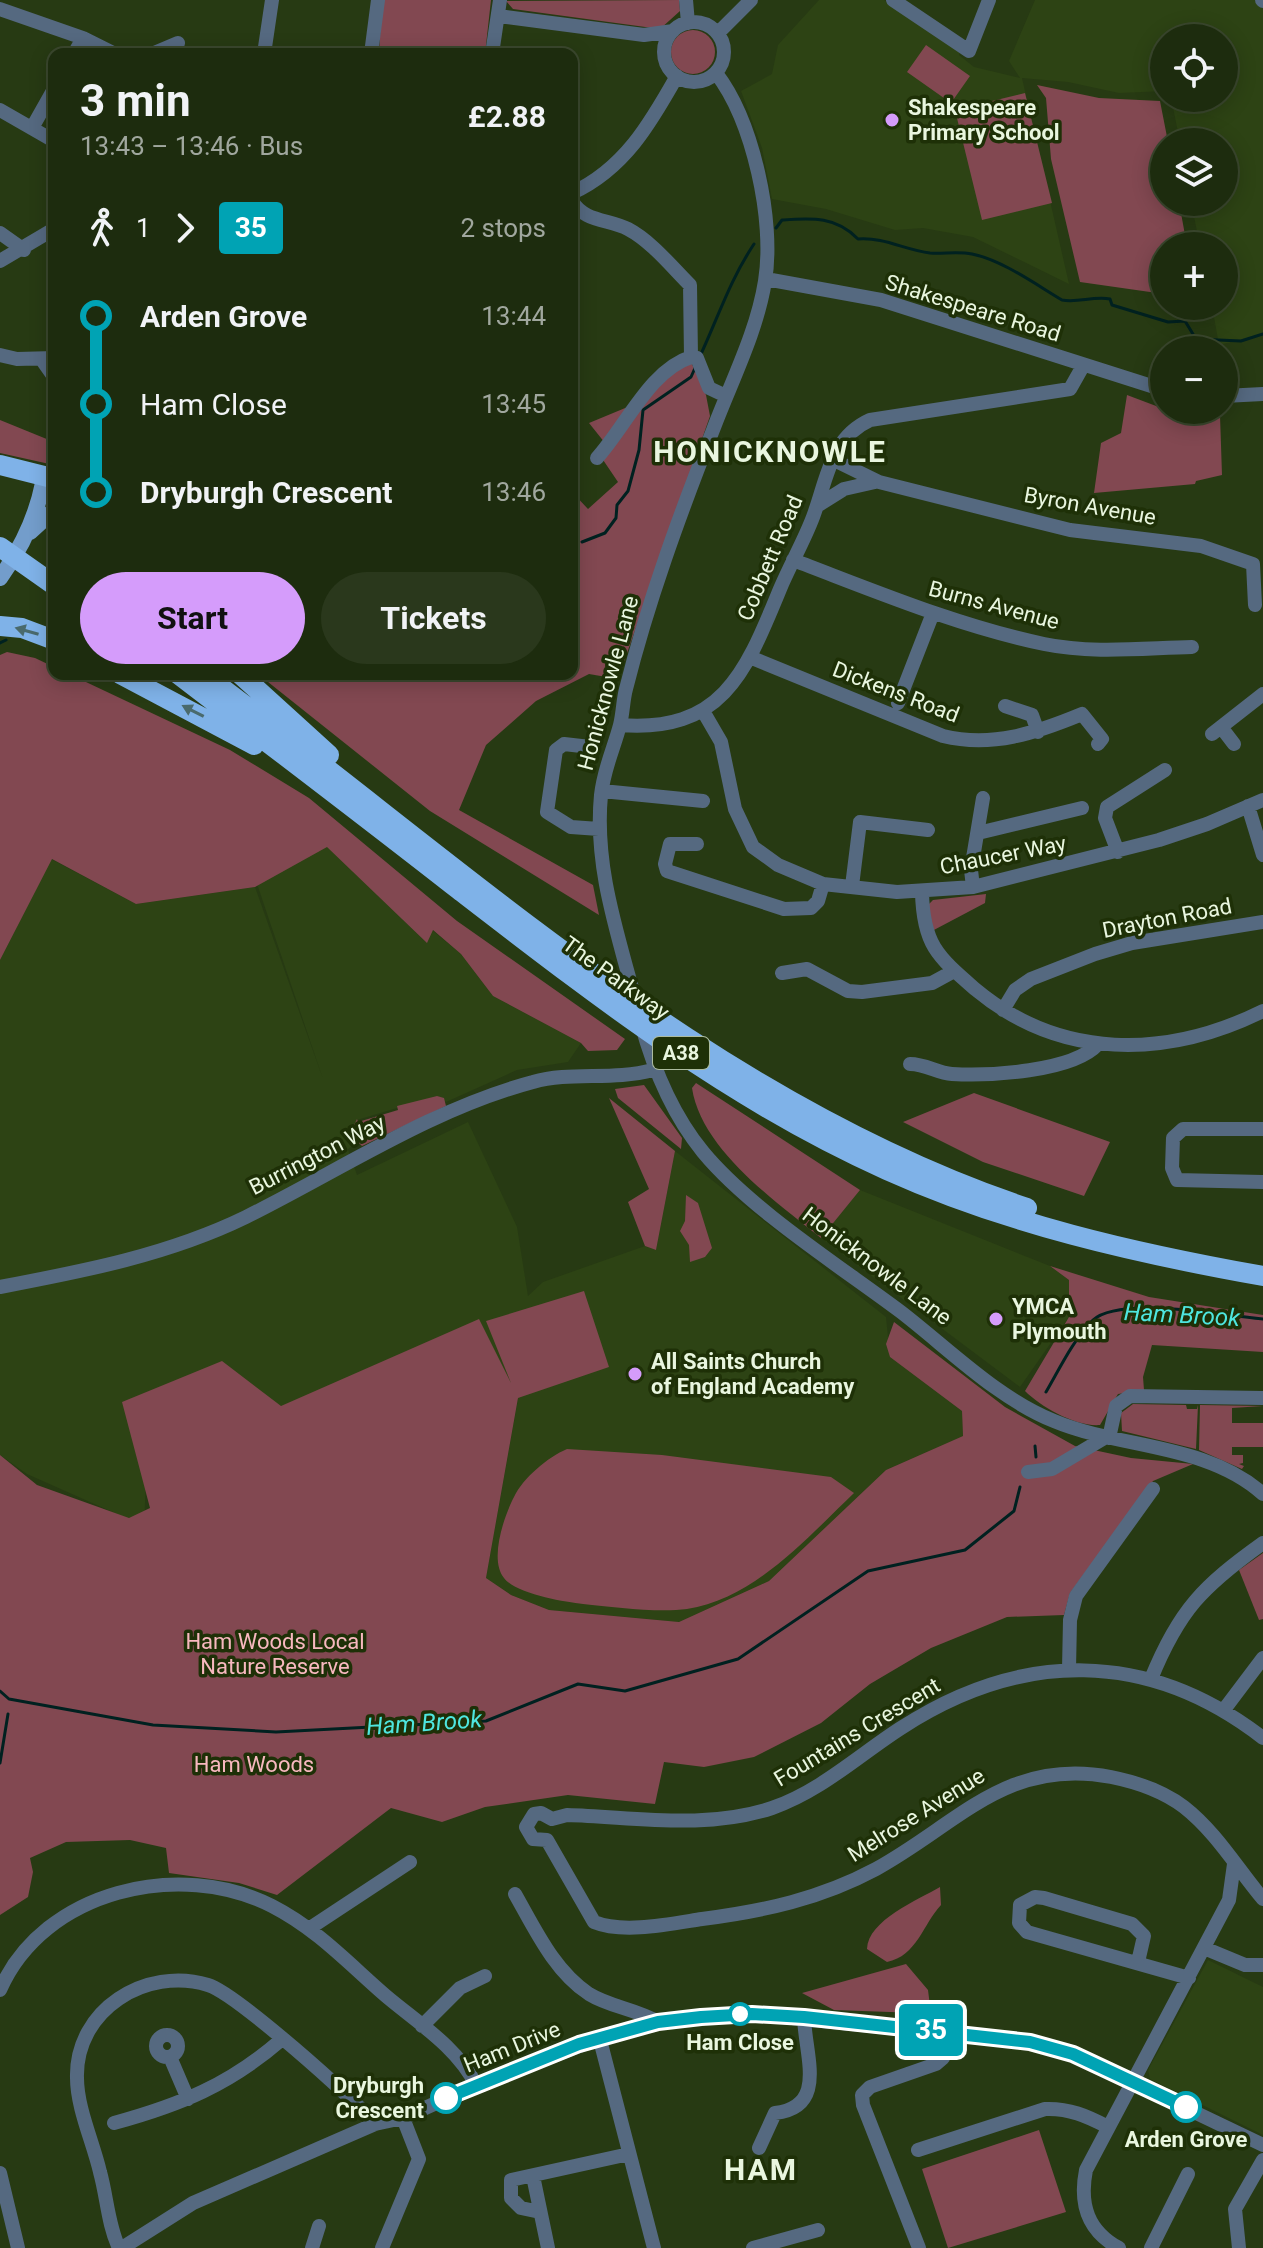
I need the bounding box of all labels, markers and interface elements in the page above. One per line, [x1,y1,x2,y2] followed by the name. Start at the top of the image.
[1150,24,1238,424] map controls
[1150,24,1238,112] button: locate
[80,75,191,127] text: 3 min
[908,95,1060,145] place label: Shakespeare Primary School
[468,99,546,134] text: £2.88
[883,111,901,129] marker: Shakespeare Primary School
[1150,128,1238,216] button: layers
[80,131,303,161] text: 13:43 – 13:46 · Bus
[80,206,124,250] icon: walk
[163,206,207,250] icon: forward
[235,211,267,244] text: 35
[136,213,151,243] text: 1
[460,213,546,243] text: 2 stops
[1150,232,1238,320] button: +
[882,269,1064,347] street label: Shakespeare Road
[140,299,307,334] text: Arden Grove
[481,301,546,331] text: 13:44
[1150,336,1238,424] button: −
[140,387,287,422] text: Ham Close
[481,389,546,419] text: 13:45
[653,434,887,469] district label: HONICKNOWLE
[140,475,392,510] text: Dryburgh Crescent
[481,477,546,507] text: 13:46
[1022,482,1158,530] street label: Byron Avenue
[732,492,808,624] street label: Cobbett Road
[80,572,305,664] button: Start
[321,572,546,664] button: Tickets
[926,576,1062,634] street label: Burns Avenue
[573,593,643,773] street label: Honicknowle Lane
[15,624,39,637] one-way arrow
[829,656,963,728] street label: Dickens Road
[181,705,204,718] one-way arrow
[938,830,1069,879] street label: Chaucer Way
[1100,893,1234,943] street label: Drayton Road
[558,931,675,1025] street label: The Parkway
[653,1037,709,1069] road number: A38
[245,1110,390,1200] street label: Burrington Way
[798,1202,956,1330] street label: Honicknowle Lane
[1012,1294,1107,1344] place label: YMCA Plymouth
[1123,1298,1242,1332] water label: Ham Brook
[987,1310,1005,1328] marker: YMCA Plymouth
[651,1349,855,1399] place label: All Saints Church of England Academy
[626,1365,644,1383] marker: All Saints Church of England Academy
[185,1629,365,1679] park label: Ham Woods Local Nature Reserve
[769,1673,945,1791] street label: Fountains Crescent
[365,1705,484,1741] water label: Ham Brook
[194,1752,314,1777] park label: Ham Woods
[843,1763,989,1867] street label: Melrose Avenue
[729,2003,751,2025] marker: Ham Close
[895,2004,967,2056] line badge: 35
[915,2013,947,2046] text: 35
[460,2016,564,2078] street label: Ham Drive
[686,2030,794,2055] place label: Ham Close
[333,2073,425,2123] place label: Dryburgh Crescent
[431,2083,461,2113] marker: Dryburgh Crescent
[1171,2092,1201,2122] marker: Arden Grove
[1125,2127,1247,2152] place label: Arden Grove
[724,2152,798,2187] district label: HAM

